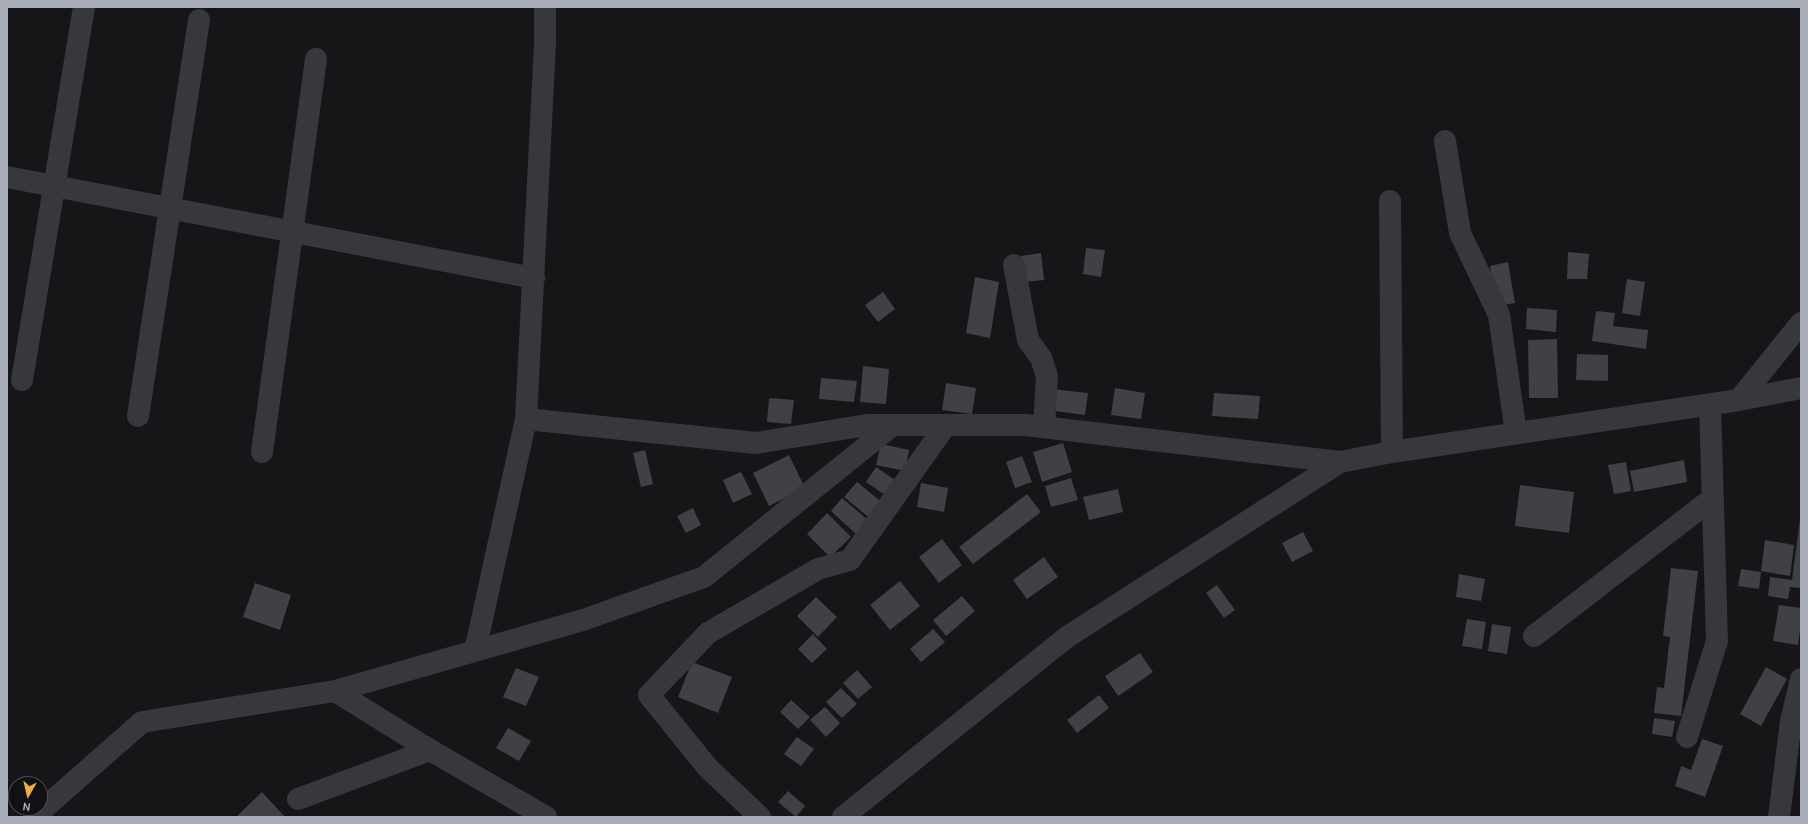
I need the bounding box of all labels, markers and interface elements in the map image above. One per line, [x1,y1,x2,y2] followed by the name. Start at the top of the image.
[8,776,48,816] north arrow
[22,799,31,814] text: N

